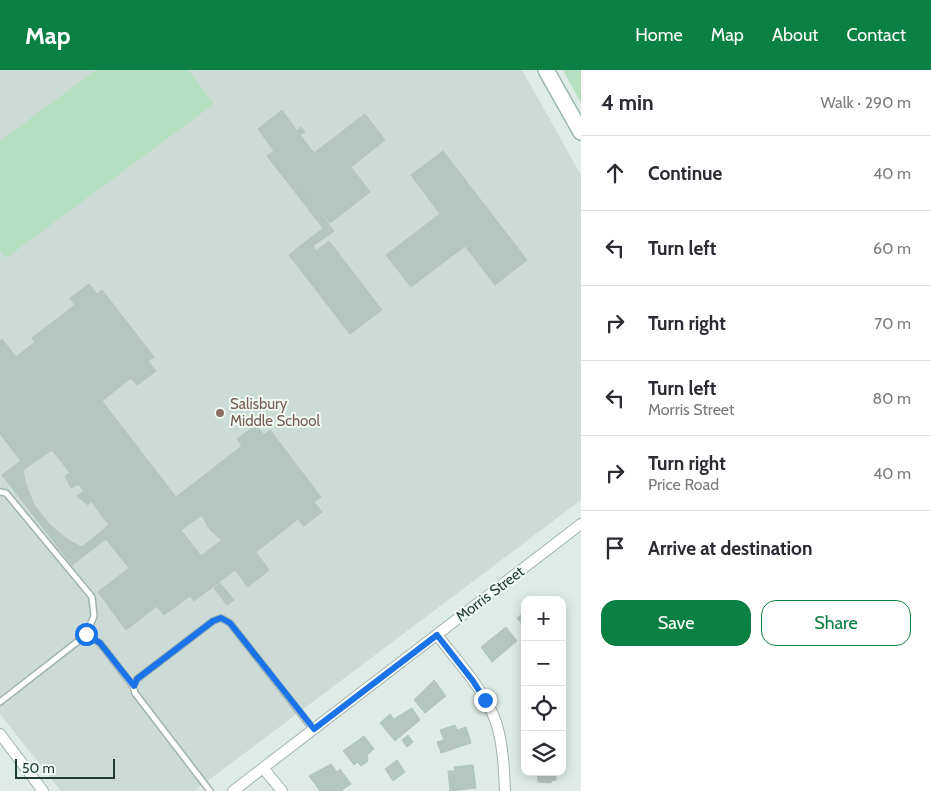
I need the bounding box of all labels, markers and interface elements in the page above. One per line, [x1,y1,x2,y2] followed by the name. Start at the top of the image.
[25,21,71,50] text: Map
[635,24,683,46] text: Home
[711,24,744,46] text: Map
[772,24,818,46] text: About
[846,24,906,46] text: Contact
[601,90,654,115] text: 4 min
[821,93,911,112] text: Walk · 290 m
[601,159,629,187] icon: ahead
[648,162,722,185] text: Continue
[873,164,911,183] text: 40 m
[601,234,629,262] icon: left
[648,237,716,260] text: Turn left
[873,239,911,258] text: 60 m
[601,309,629,337] icon: right
[648,312,726,335] text: Turn right
[874,314,911,333] text: 70 m
[648,377,716,400] text: Turn left
[601,384,629,412] icon: left
[873,389,911,408] text: 80 m
[230,395,321,430] place label: Salisbury Middle School
[648,400,734,419] text: Morris Street
[214,407,226,419] marker: Salisbury Middle School
[648,452,726,475] text: Turn right
[601,459,629,487] icon: right
[873,464,911,483] text: 40 m
[648,475,719,494] text: Price Road
[601,534,629,562] icon: arrive
[648,537,812,560] text: Arrive at destination
[452,562,528,626] street label: Morris Street
[521,596,566,776] map controls
[521,596,566,641] button: +
[601,600,751,646] button: Save
[761,600,911,646] button: Share
[75,623,98,646] route start
[521,641,566,686] button: −
[521,686,566,731] button: locate
[474,689,497,712] route end
[521,731,566,776] button: layers
[15,756,115,779] scale bar
[22,759,55,777] text: 50 m

